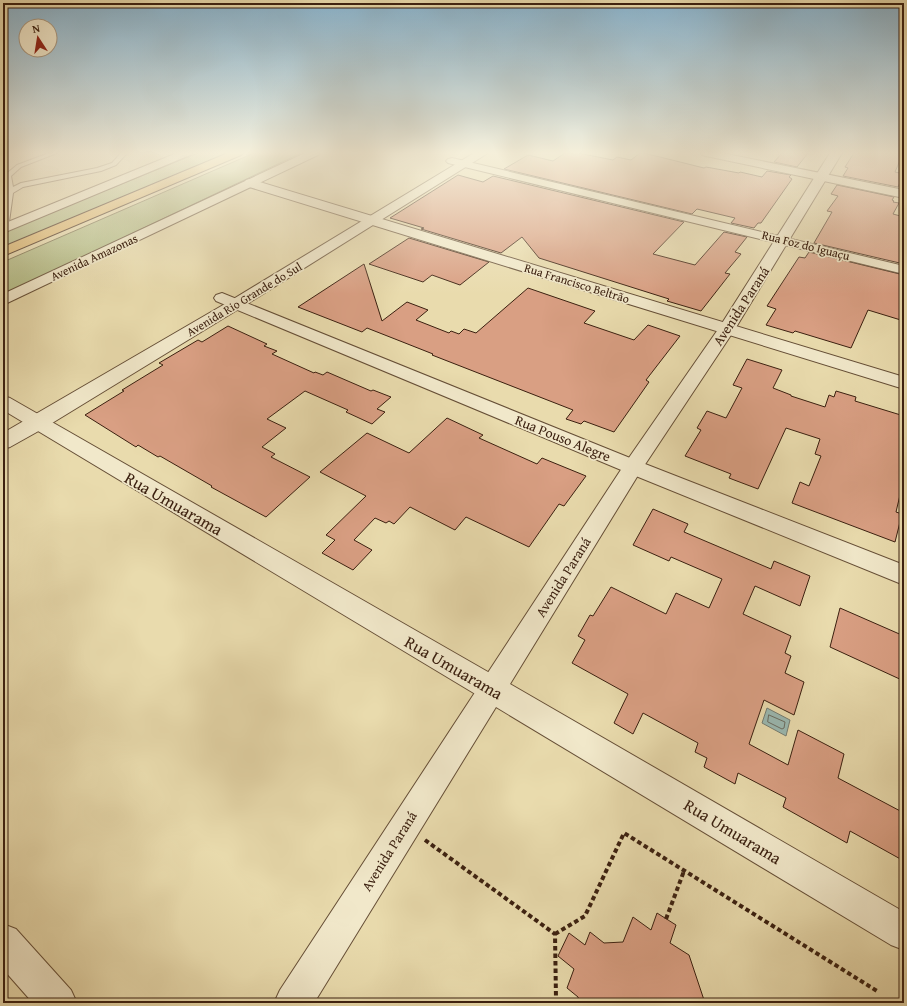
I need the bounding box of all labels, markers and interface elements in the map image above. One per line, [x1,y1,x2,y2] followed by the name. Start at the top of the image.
[18,18,58,58] north arrow
[31,19,42,37] text: N
[760,226,852,264] street label: Rua Foz do Iguaçu
[48,229,140,285] street label: Avenida Amazonas
[183,257,305,340] street label: Avenida Rio Grande do Sul
[522,259,632,307] street label: Rua Francisco Beltrão
[708,262,774,350] street label: Avenida Paraná
[512,410,614,466] street label: Rua Pouso Alegre
[120,465,228,541] street label: Rua Umuarama
[530,533,596,621] street label: Avenida Paraná
[400,629,508,705] street label: Rua Umuarama
[679,792,787,870] street label: Rua Umuarama
[356,807,422,895] street label: Avenida Paraná

